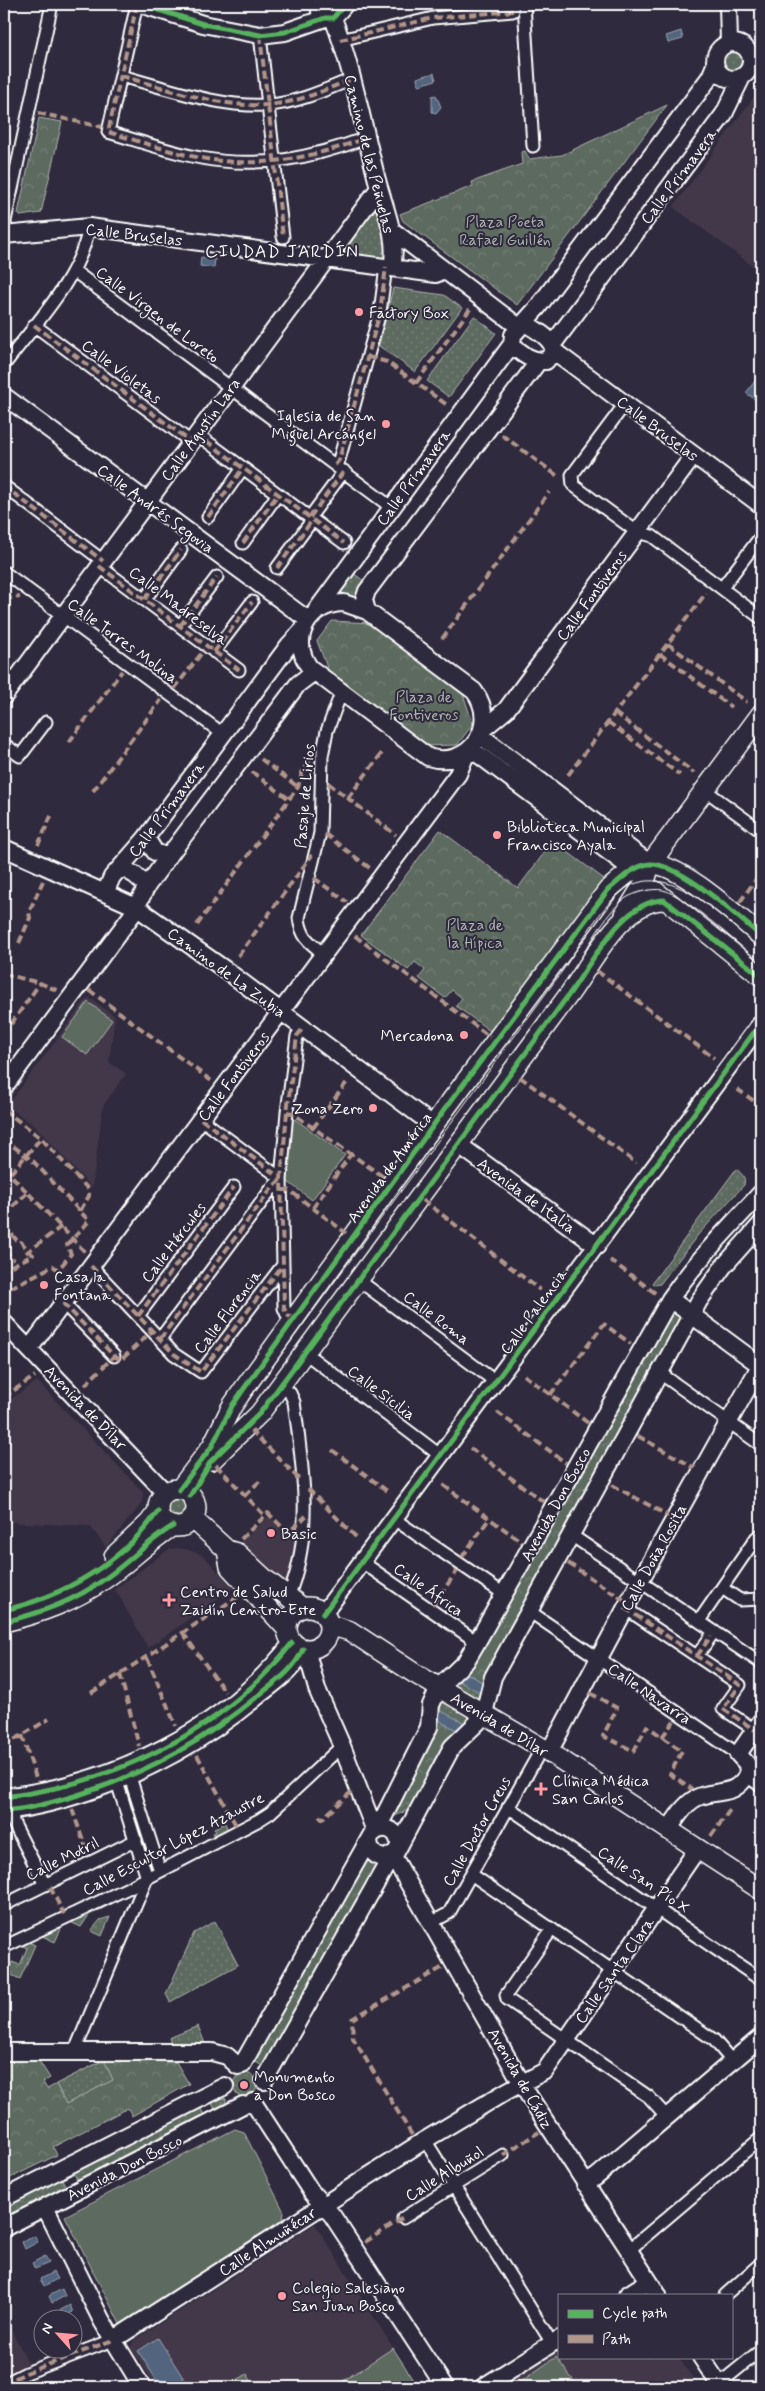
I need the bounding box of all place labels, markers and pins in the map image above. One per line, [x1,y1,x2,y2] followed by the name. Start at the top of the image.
[369,303,449,324] place label: Factory Box
[353,306,365,318] marker: Factory Box
[271,406,376,446] place label: Iglesia de San Miguel Arcángel
[380,418,392,430] marker: Iglesia de San Miguel Arcángel
[507,817,645,856] place label: Biblioteca Municipal Francisco Ayala
[491,829,503,841] marker: Biblioteca Municipal Francisco Ayala
[381,1026,454,1047] place label: Mercadona
[458,1029,470,1041] marker: Mercadona
[292,1099,363,1120] place label: Zona Zero
[367,1102,379,1114] marker: Zona Zero
[54,1267,111,1306] place label: Casa la Fontana
[38,1279,50,1291] marker: Casa la Fontana
[281,1524,317,1545] place label: Basic
[265,1527,277,1539] marker: Basic
[180,1582,316,1621] place label: Centro de Salud Zaidín Centro-Este
[162,1593,176,1607] marker: Centro de Salud Zaidín Centro-Este
[552,1771,649,1810] place label: Clínica Médica San Carlos
[534,1782,548,1796] marker: Clínica Médica San Carlos
[254,2067,336,2106] place label: Monumento a Don Bosco
[238,2079,250,2091] marker: Monumento a Don Bosco
[292,2278,405,2317] place label: Colegio Salesiano San Juan Bosco
[276,2290,288,2302] marker: Colegio Salesiano San Juan Bosco

